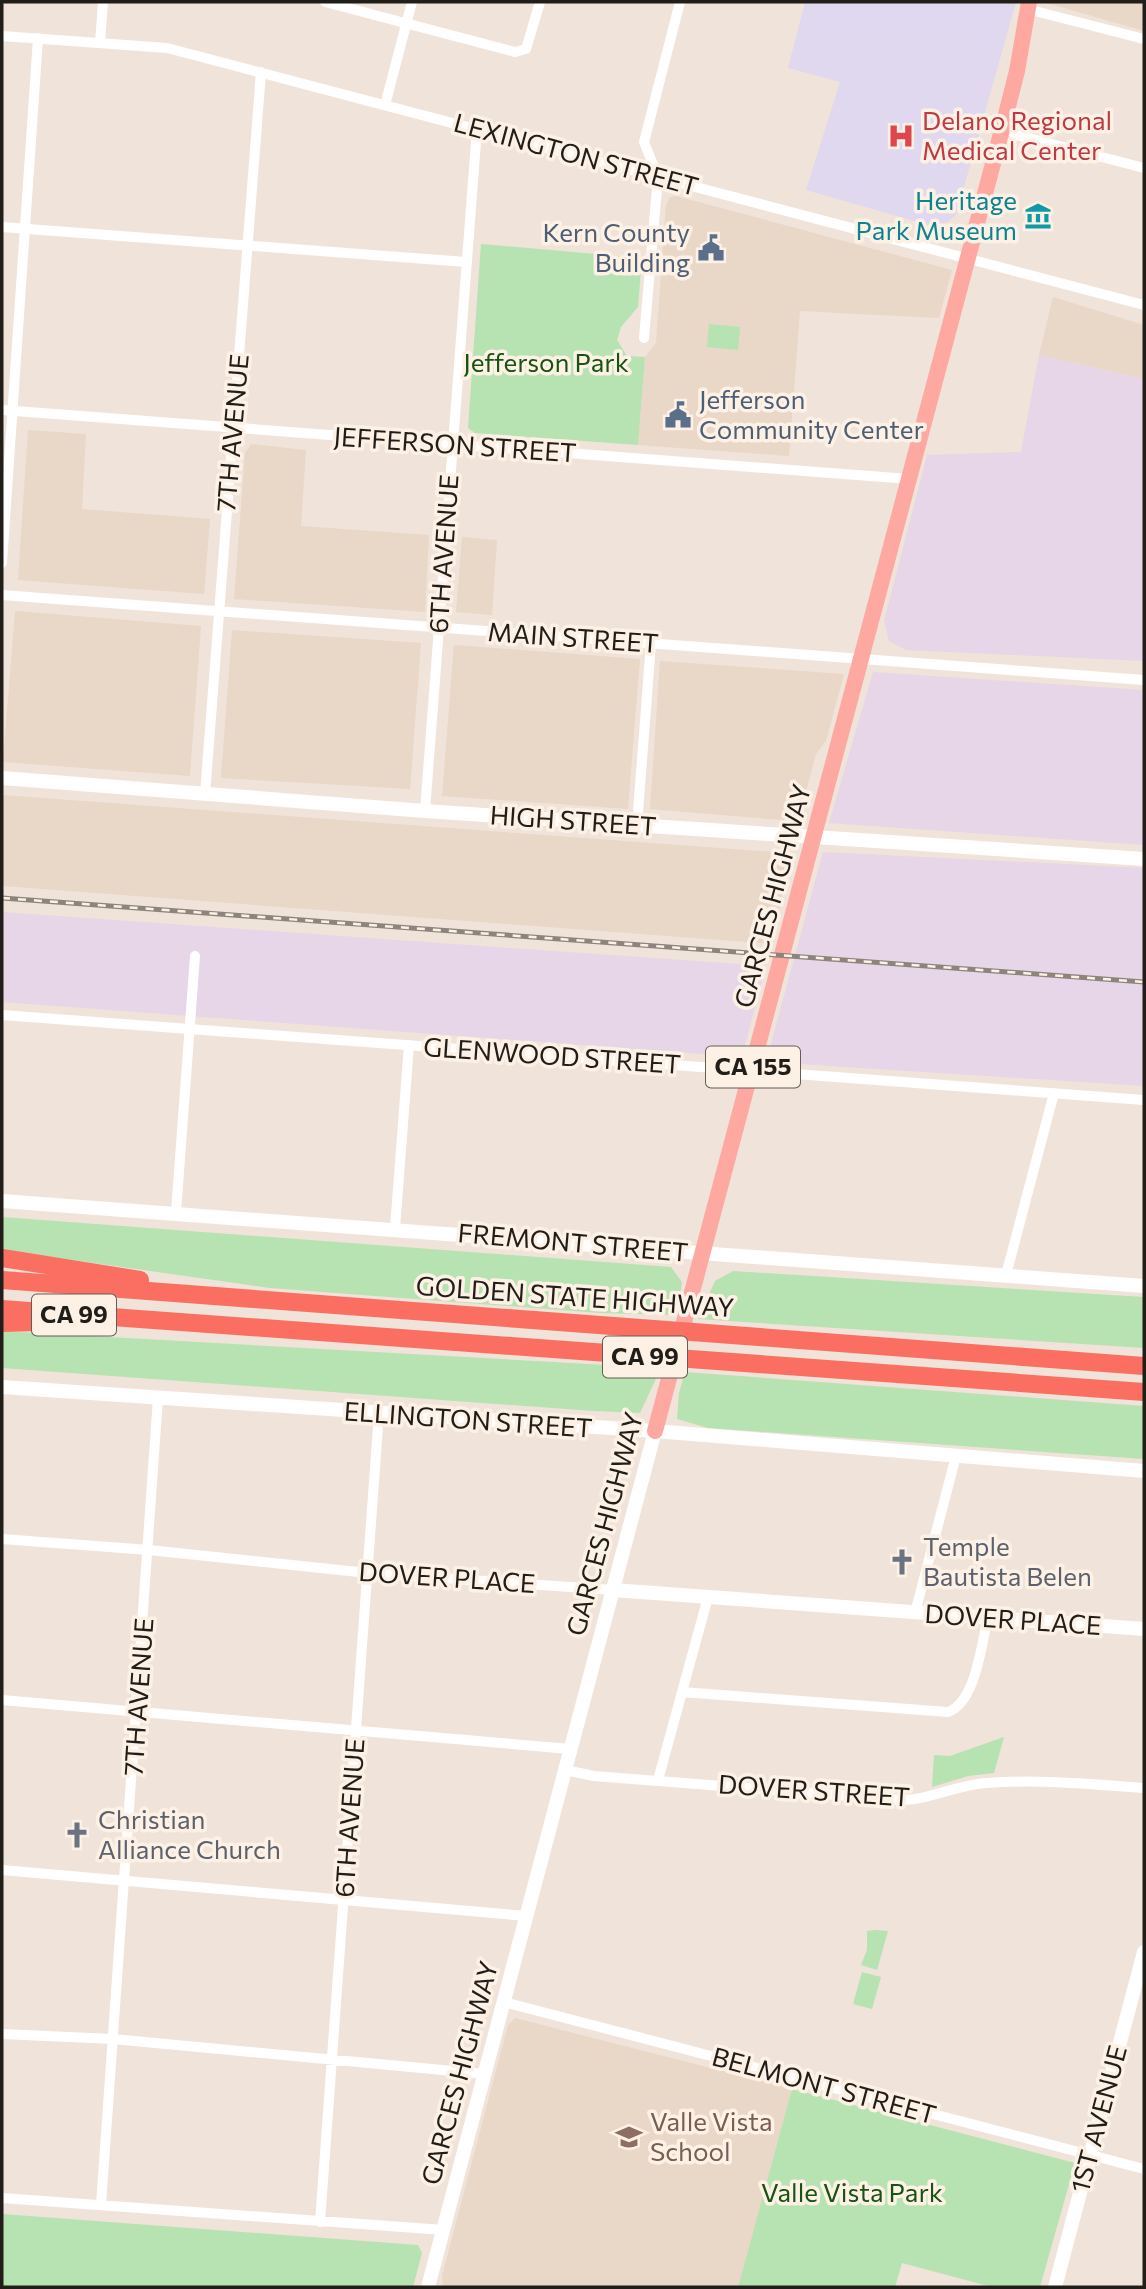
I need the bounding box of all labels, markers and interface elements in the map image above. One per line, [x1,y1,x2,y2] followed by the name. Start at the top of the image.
[922,104,1112,165] place label: Delano Regional Medical Center
[451,106,702,201] street label: LEXINGTON STREET
[886,121,916,151] hospital icon: Delano Regional Medical Center
[856,184,1017,245] place label: Heritage Park Museum
[1023,201,1053,231] museum icon: Heritage Park Museum
[543,216,690,277] place label: Kern County Building
[696,233,726,263] public building icon: Kern County Building
[463,346,629,377] park label: Jefferson Park
[209,353,254,513] street label: 7TH AVENUE
[699,383,924,444] place label: Jefferson Community Center
[663,400,693,430] public building icon: Jefferson Community Center
[333,420,578,467] street label: JEFFERSON STREET
[421,473,464,634] street label: 6TH AVENUE
[487,615,660,658] street label: MAIN STREET
[727,780,816,1011] street label: GARCES HIGHWAY
[489,798,657,841] street label: HIGH STREET
[422,1030,682,1079] street label: GLENWOOD STREET
[706,1046,800,1087] road number: CA 155
[457,1216,690,1267] street label: FREMONT STREET
[415,1269,735,1322] street label: GOLDEN STATE HIGHWAY
[32,1294,116,1336] road number: CA 99
[603,1336,687,1378] road number: CA 99
[343,1394,593,1443] street label: ELLINGTON STREET
[559,1408,648,1639] street label: GARCES HIGHWAY
[923,1530,1092,1591] place label: Temple Bautista Belen
[887,1547,917,1577] church icon: Temple Bautista Belen
[358,1555,537,1598] street label: DOVER PLACE
[924,1597,1103,1640] street label: DOVER PLACE
[117,1617,158,1777] street label: 7TH AVENUE
[327,1737,370,1898] street label: 6TH AVENUE
[717,1767,911,1812] street label: DOVER STREET
[98,1803,281,1864] place label: Christian Alliance Church
[62,1820,92,1850] church icon: Christian Alliance Church
[414,1957,503,2188] street label: GARCES HIGHWAY
[709,2040,940,2129] street label: BELMONT STREET
[1063,2042,1132,2196] street label: 1ST AVENUE
[650,2105,773,2166] place label: Valle Vista School
[614,2122,644,2152] school or university icon: Valle Vista School
[761,2176,943,2207] park label: Valle Vista Park

